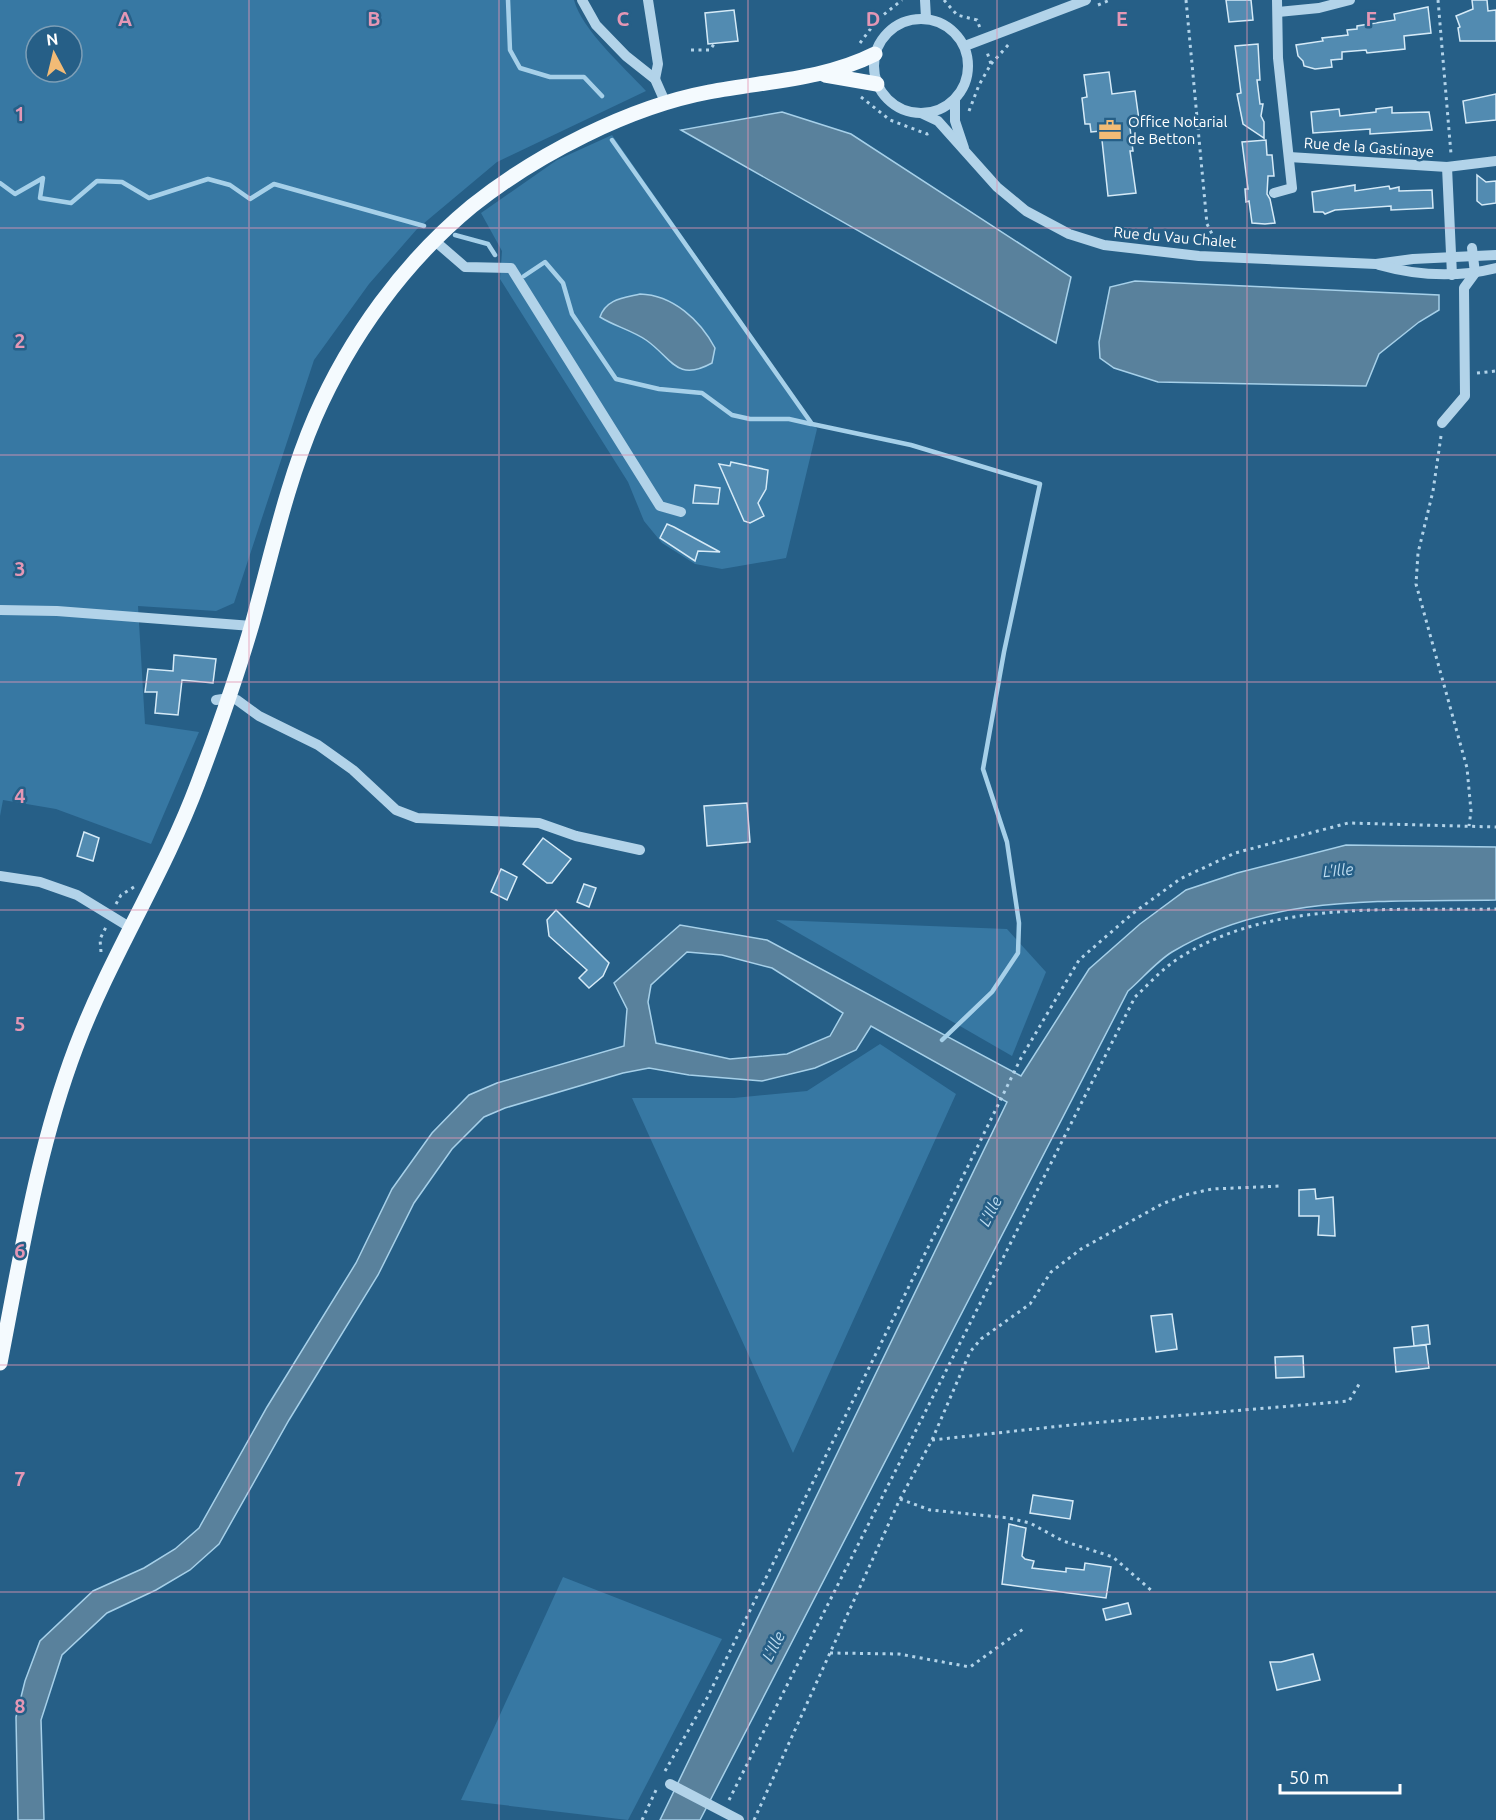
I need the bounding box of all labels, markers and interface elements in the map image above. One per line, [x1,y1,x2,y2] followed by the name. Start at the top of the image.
[118,7,132,30] text: A
[367,7,381,30] text: B
[617,7,630,30] text: C
[866,7,880,30] text: D
[1116,7,1128,30] text: E
[1365,7,1377,30] text: F
[24,24,84,84] north arrow
[45,29,59,49] text: N
[14,102,26,125] text: 1
[1128,113,1227,147] place label: Office Notarial de Betton
[1097,117,1123,143] office icon: Office Notarial de Betton
[1303,134,1435,160] street label: Rue de la Gastinaye
[1113,223,1237,251] street label: Rue du Vau Chalet
[14,329,26,352] text: 2
[14,557,26,580] text: 3
[14,784,26,807] text: 4
[1322,860,1354,880] water label: L'Ille
[14,1012,26,1035] text: 5
[975,1193,1005,1229] water label: L'Ille
[14,1239,26,1262] text: 6
[14,1467,26,1490] text: 7
[758,1628,788,1664] water label: L'Ille
[14,1694,26,1717] text: 8
[1280,1757,1400,1795] scale bar
[1289,1767,1329,1787] text: 50 m

